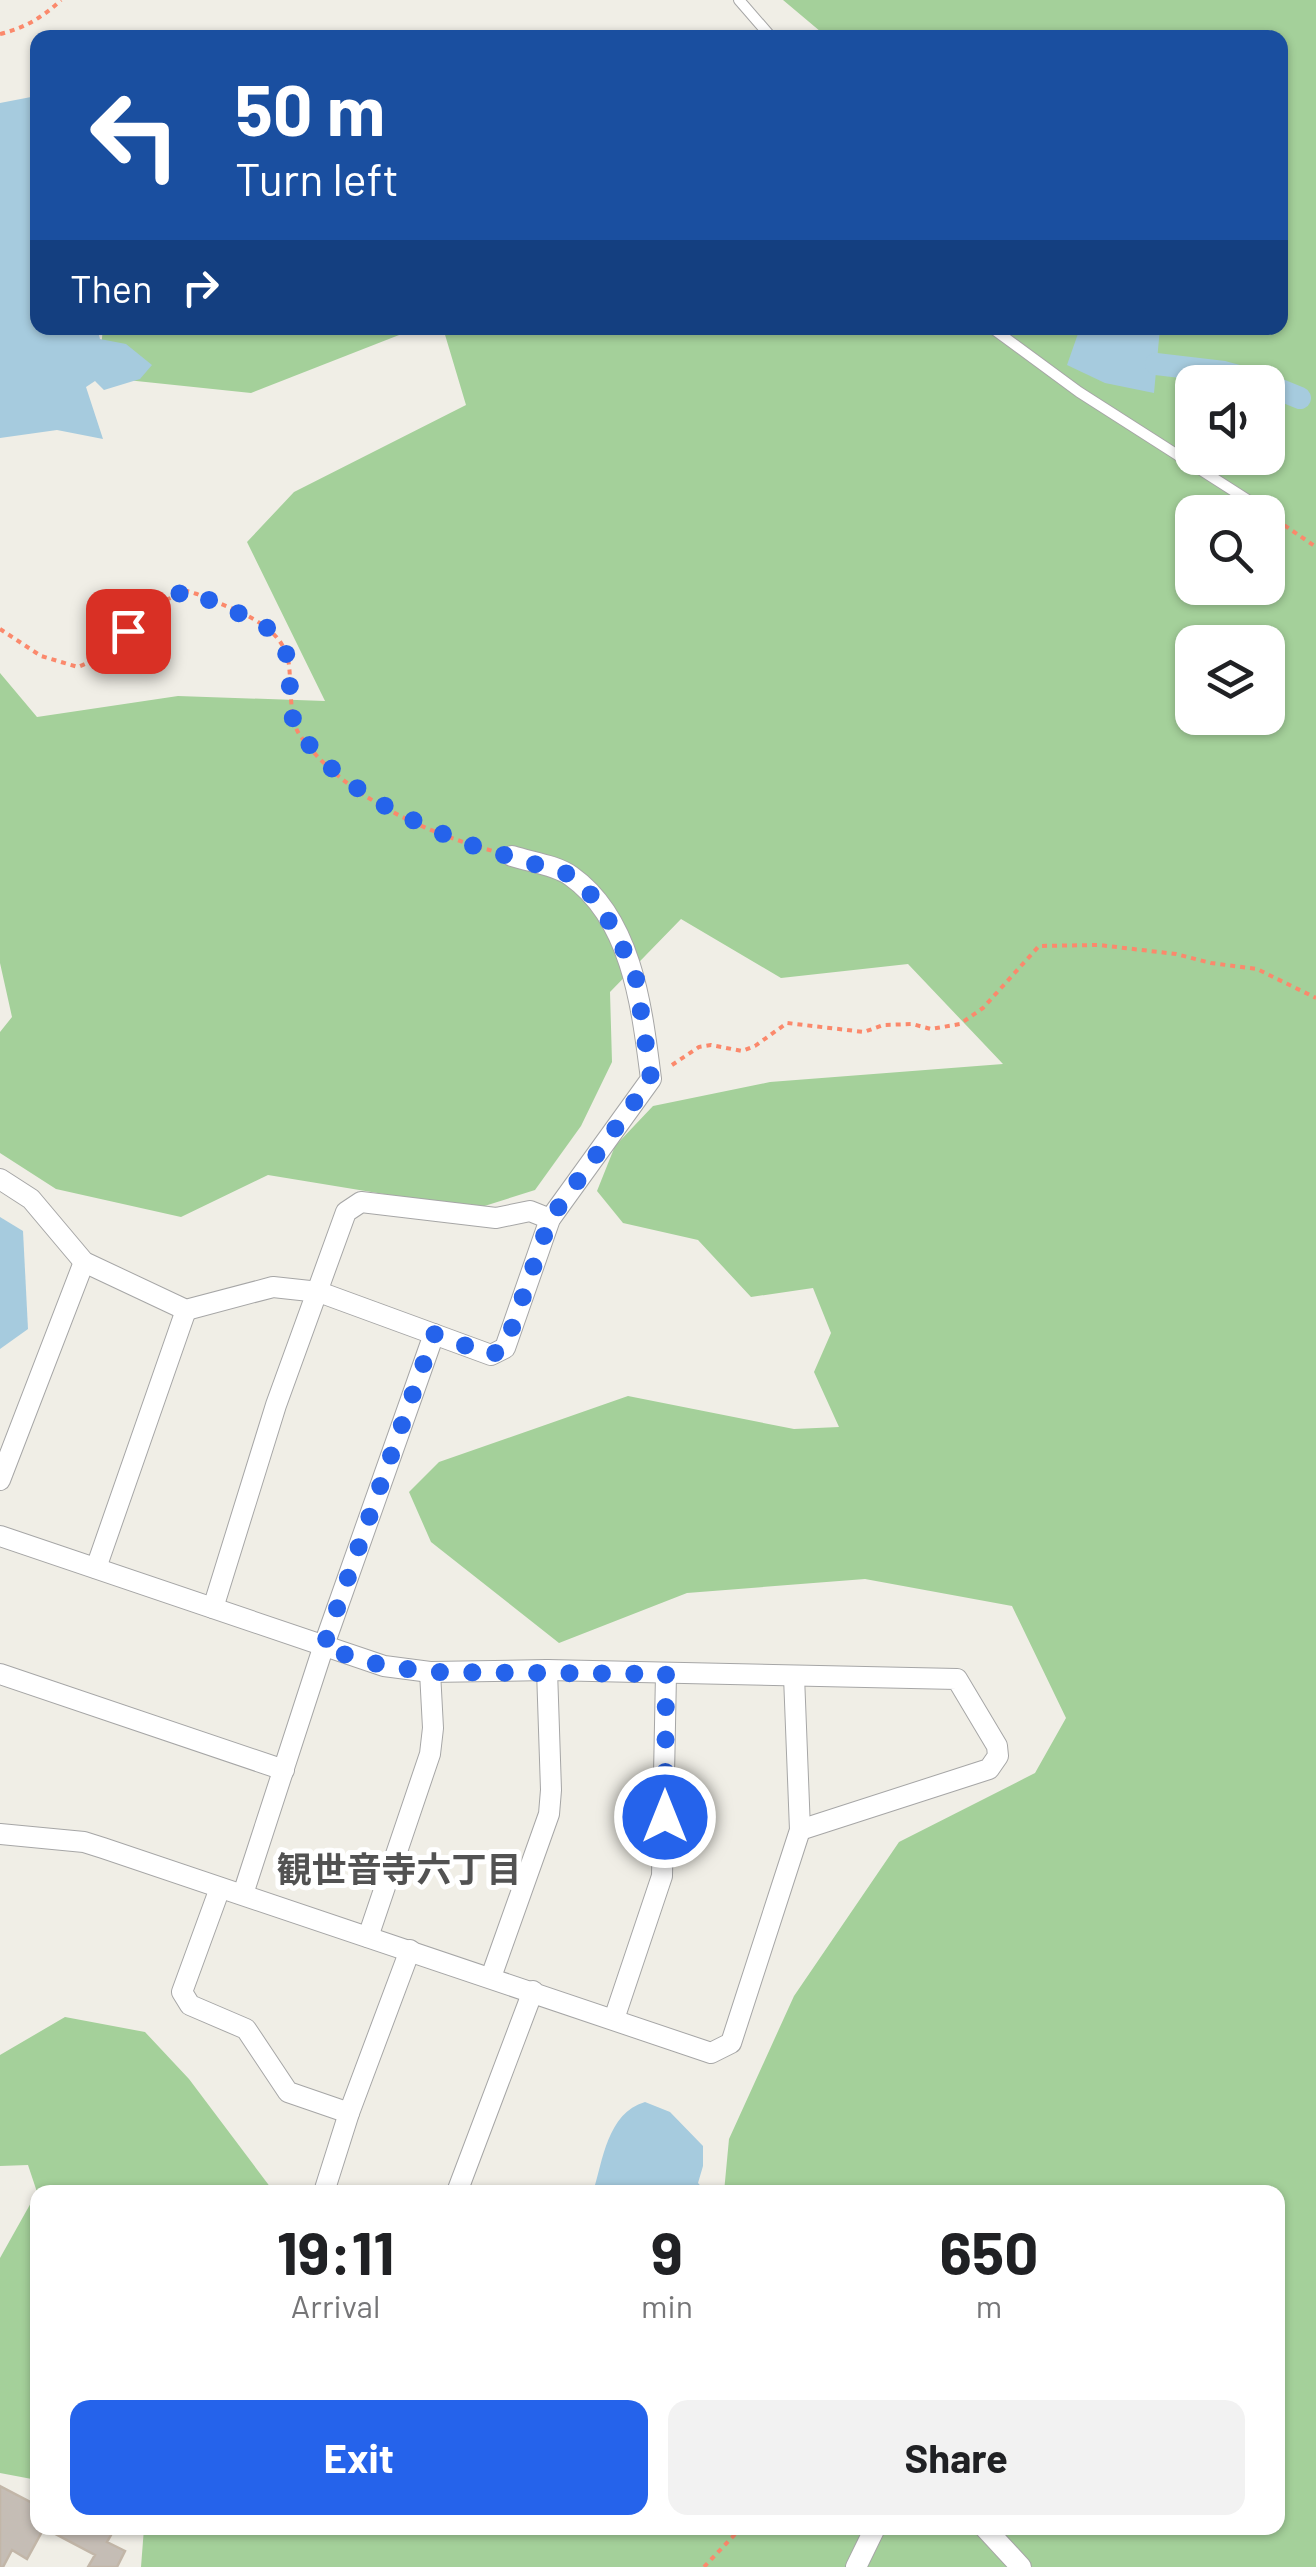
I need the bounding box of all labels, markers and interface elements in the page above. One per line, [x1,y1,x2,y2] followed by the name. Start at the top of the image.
[235,66,385,150] text: 50 m
[70,70,200,200] icon: left
[235,151,399,205] text: Turn left
[173,260,228,315] icon: right
[70,265,153,311] text: Then
[1175,365,1285,735] map controls
[1175,365,1285,475] button: sound
[1175,495,1285,605] button: search
[86,589,171,674] pin
[101,604,156,659] icon: arrive
[1175,625,1285,735] button: layers
[613,1765,717,1869] position arrow
[276,1847,522,1889] district label: 観世音寺六丁目
[277,2215,394,2287] text: 19:11
[651,2215,683,2287] text: 9
[940,2215,1038,2287] text: 650
[291,2286,380,2324] text: Arrival
[641,2286,693,2324] text: min
[976,2286,1002,2324] text: m
[70,2400,648,2515] button: Exit
[668,2400,1245,2515] button: Share

